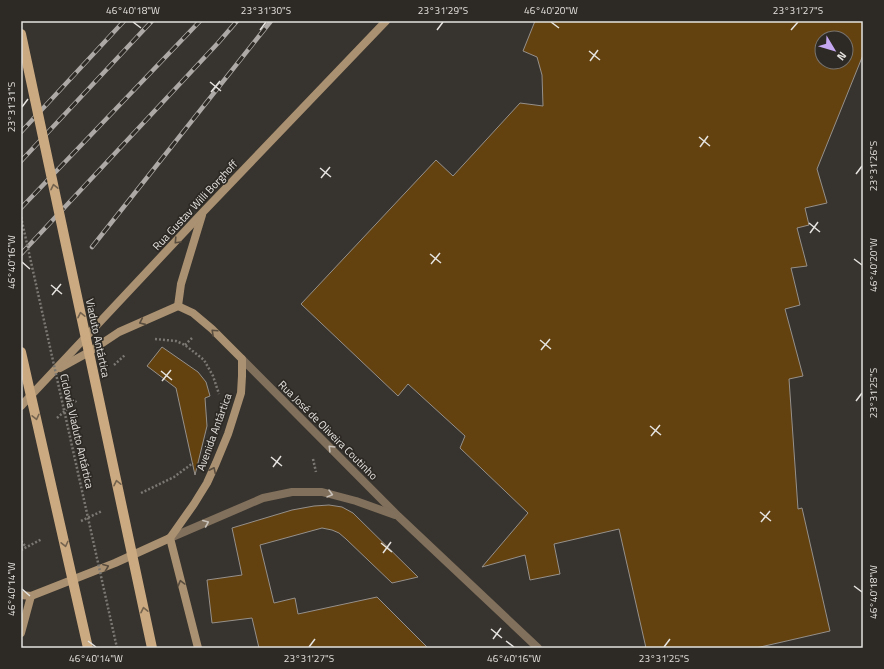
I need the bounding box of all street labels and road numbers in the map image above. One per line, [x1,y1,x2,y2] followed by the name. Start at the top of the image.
[149,156,241,254] street label: Rua Gustav Willi Borghoff
[82,297,114,379] street label: Viaduto Antártica
[56,372,98,490] street label: Ciclovia Viaduto Antártica
[275,377,381,483] street label: Rua José de Oliveira Coutinho
[193,391,236,473] street label: Avenida Antártica

